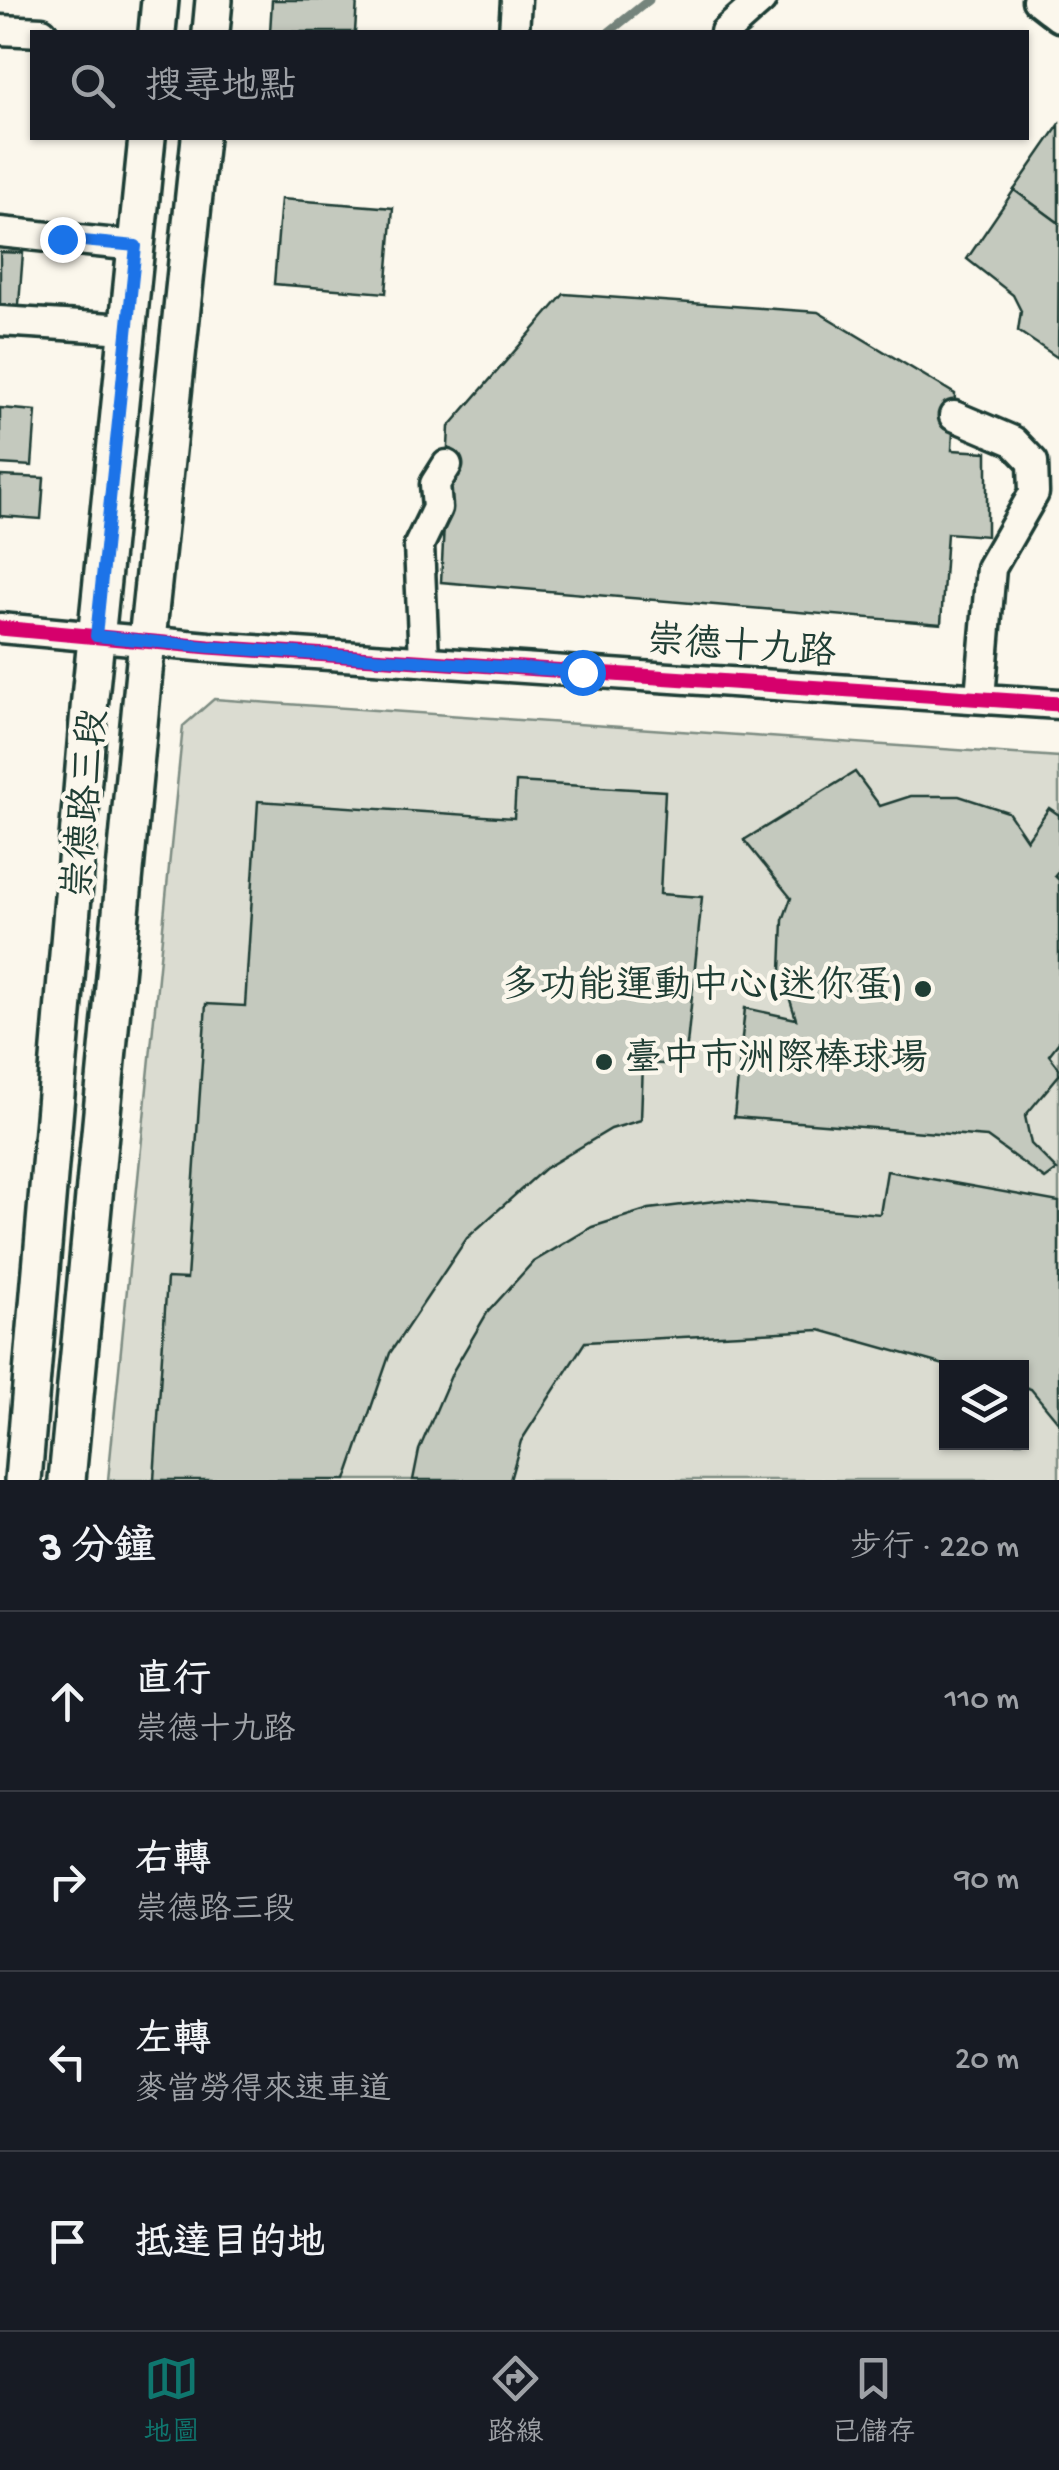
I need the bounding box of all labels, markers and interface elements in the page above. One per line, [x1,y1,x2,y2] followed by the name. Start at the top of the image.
[30,30,1029,140] search box
[65,58,120,113] icon: search
[145,68,297,112] text: 搜尋地點
[40,217,86,263] route end
[645,618,838,679] street label: 崇德十九路
[560,650,606,696] route start
[56,707,119,901] street label: 崇德路三段
[501,964,903,1011] place label: 多功能運動中心(迷你蛋)
[912,978,934,1000] marker: 多功能運動中心(迷你蛋)
[624,1037,928,1084] place label: 臺中市洲際棒球場
[593,1051,615,1073] marker: 臺中市洲際棒球場
[939,1360,1029,1450] map controls
[939,1360,1029,1450] button: layers
[40,1526,156,1575] text: 3 分鐘
[850,1530,1019,1568] text: 步行 · 220 m
[135,1661,211,1705] text: 直行
[40,1674,95,1729] icon: ahead
[945,1682,1019,1720] text: 110 m
[135,1713,295,1751] text: 崇德十九路
[135,1841,211,1885] text: 右轉
[40,1854,95,1909] icon: right
[955,1862,1019,1900] text: 90 m
[135,1893,295,1931] text: 崇德路三段
[135,2021,211,2065] text: 左轉
[40,2034,95,2089] icon: left
[955,2042,1019,2080] text: 20 m
[135,2073,391,2111] text: 麥當勞得來速車道
[40,2214,95,2269] icon: arrive
[135,2224,325,2268] text: 抵達目的地
[144,2351,200,2451] tab: 地圖
[487,2351,543,2451] tab: 路線
[831,2351,915,2451] tab: 已儲存

